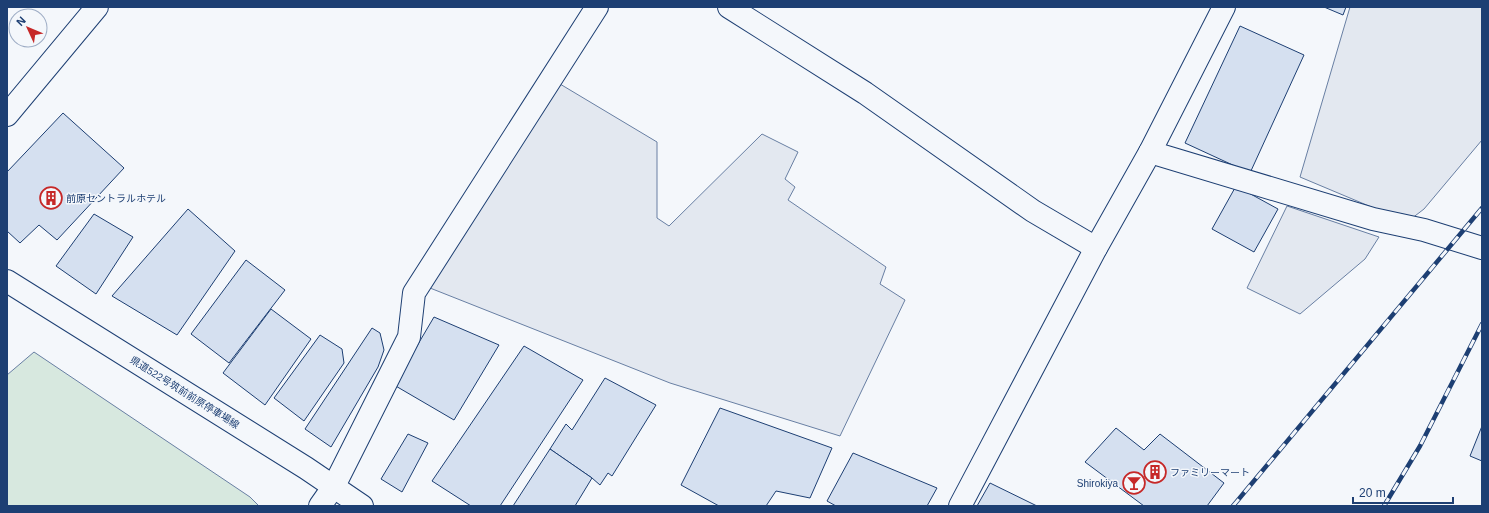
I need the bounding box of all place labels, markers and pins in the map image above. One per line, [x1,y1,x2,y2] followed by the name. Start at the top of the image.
[38,185,64,211] building icon: 前原セントラルホテル
[66,193,166,204] place label: 前原セントラルホテル
[1142,459,1168,485] building icon: ファミリーマート
[1170,467,1250,478] place label: ファミリーマート
[1121,470,1147,496] bar icon: Shirokiya
[1077,478,1118,489] place label: Shirokiya

